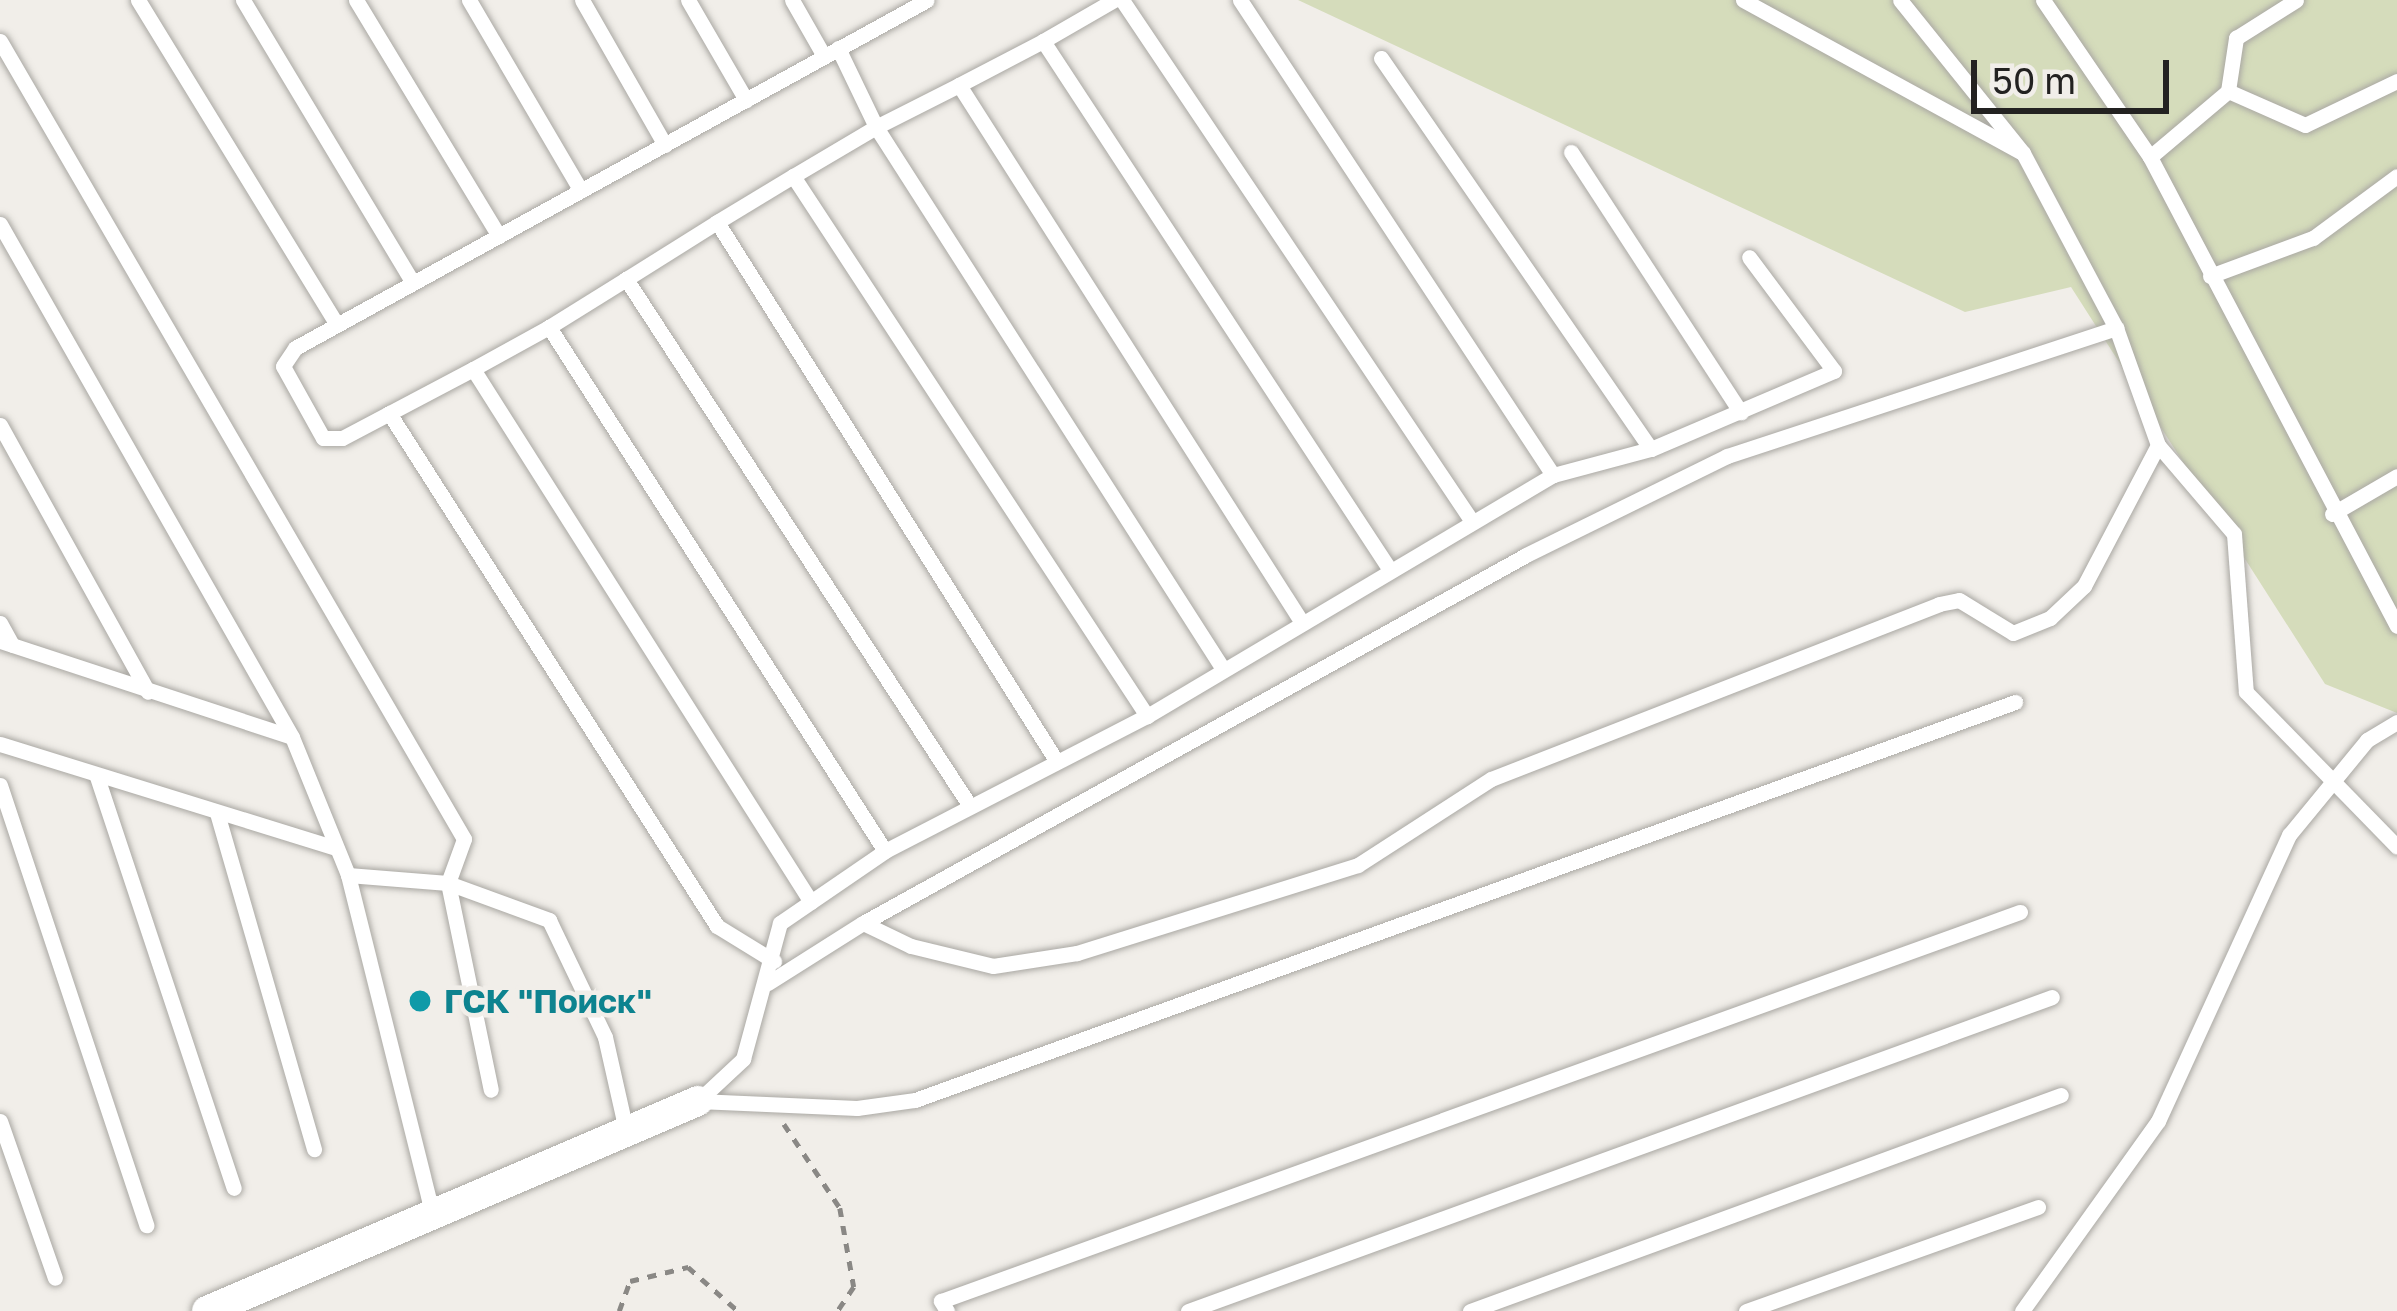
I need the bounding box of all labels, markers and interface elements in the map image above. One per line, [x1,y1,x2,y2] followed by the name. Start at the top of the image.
[1977,36,2175,110] scale bar
[1992,59,2076,102] text: 50 m
[444,981,652,1021] place label: ГСК "Поиск"
[407,988,433,1014] marker: ГСК "Поиск"

